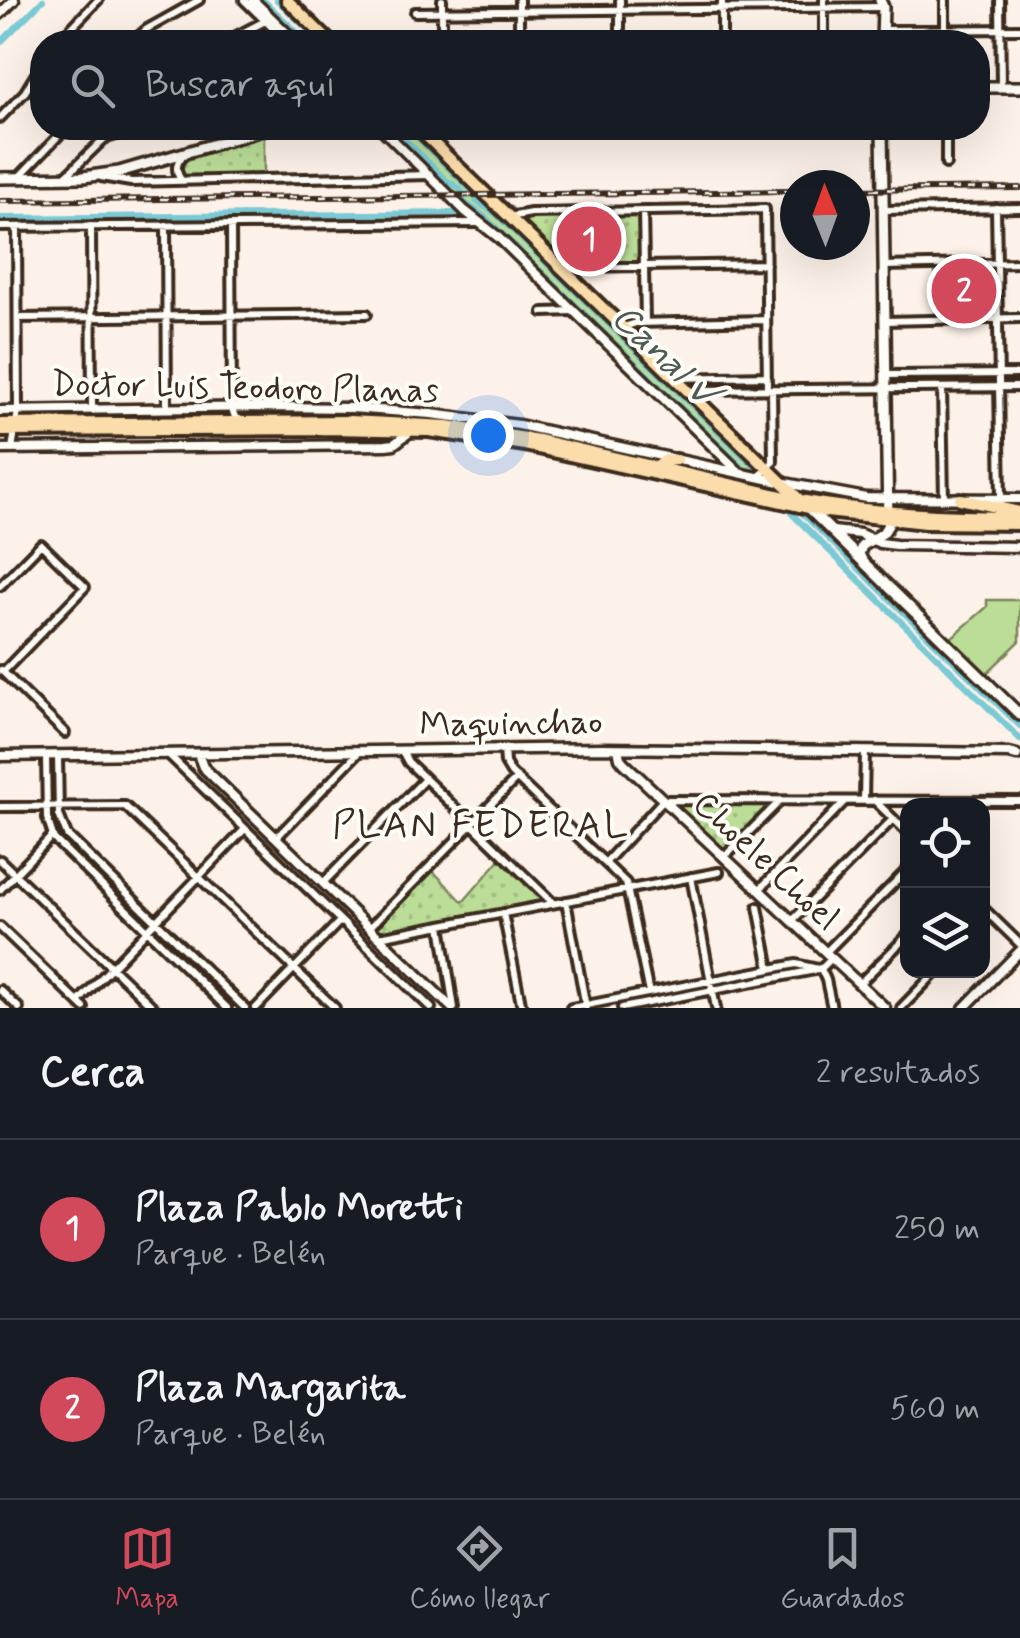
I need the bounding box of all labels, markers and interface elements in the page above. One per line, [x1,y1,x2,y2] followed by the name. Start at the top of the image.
[30,30,990,140] search box
[65,58,120,113] icon: search
[145,61,336,110] text: Buscar aquí
[780,170,870,260] north arrow
[556,202,622,276] pin: 1
[932,254,996,328] pin: 2
[600,294,732,423] water label: Canal V
[51,362,439,414] street label: Doctor Luis Teodoro Planas
[463,410,514,461] your location
[419,699,603,749] street label: Maquinchao
[682,782,849,941] street label: Choele Choel
[900,798,990,978] map controls
[900,798,990,888] button: locate
[332,802,630,851] district label: PLAN FEDERAL
[900,888,990,978] button: layers
[40,1046,145,1101] text: Cerca
[816,1052,980,1094] text: 2 resultados
[135,1184,463,1233] text: Plaza Pablo Moretti
[65,1208,80,1250] text: 1
[894,1208,980,1250] text: 250 m
[135,1233,326,1275] text: Parque · Belén
[135,1364,405,1413] text: Plaza Margarita
[65,1388,80,1430] text: 2
[890,1388,980,1430] text: 560 m
[135,1413,326,1455] text: Parque · Belén
[115,1521,179,1618] tab: Mapa
[410,1521,550,1618] tab: Cómo llegar
[780,1521,905,1618] tab: Guardados

